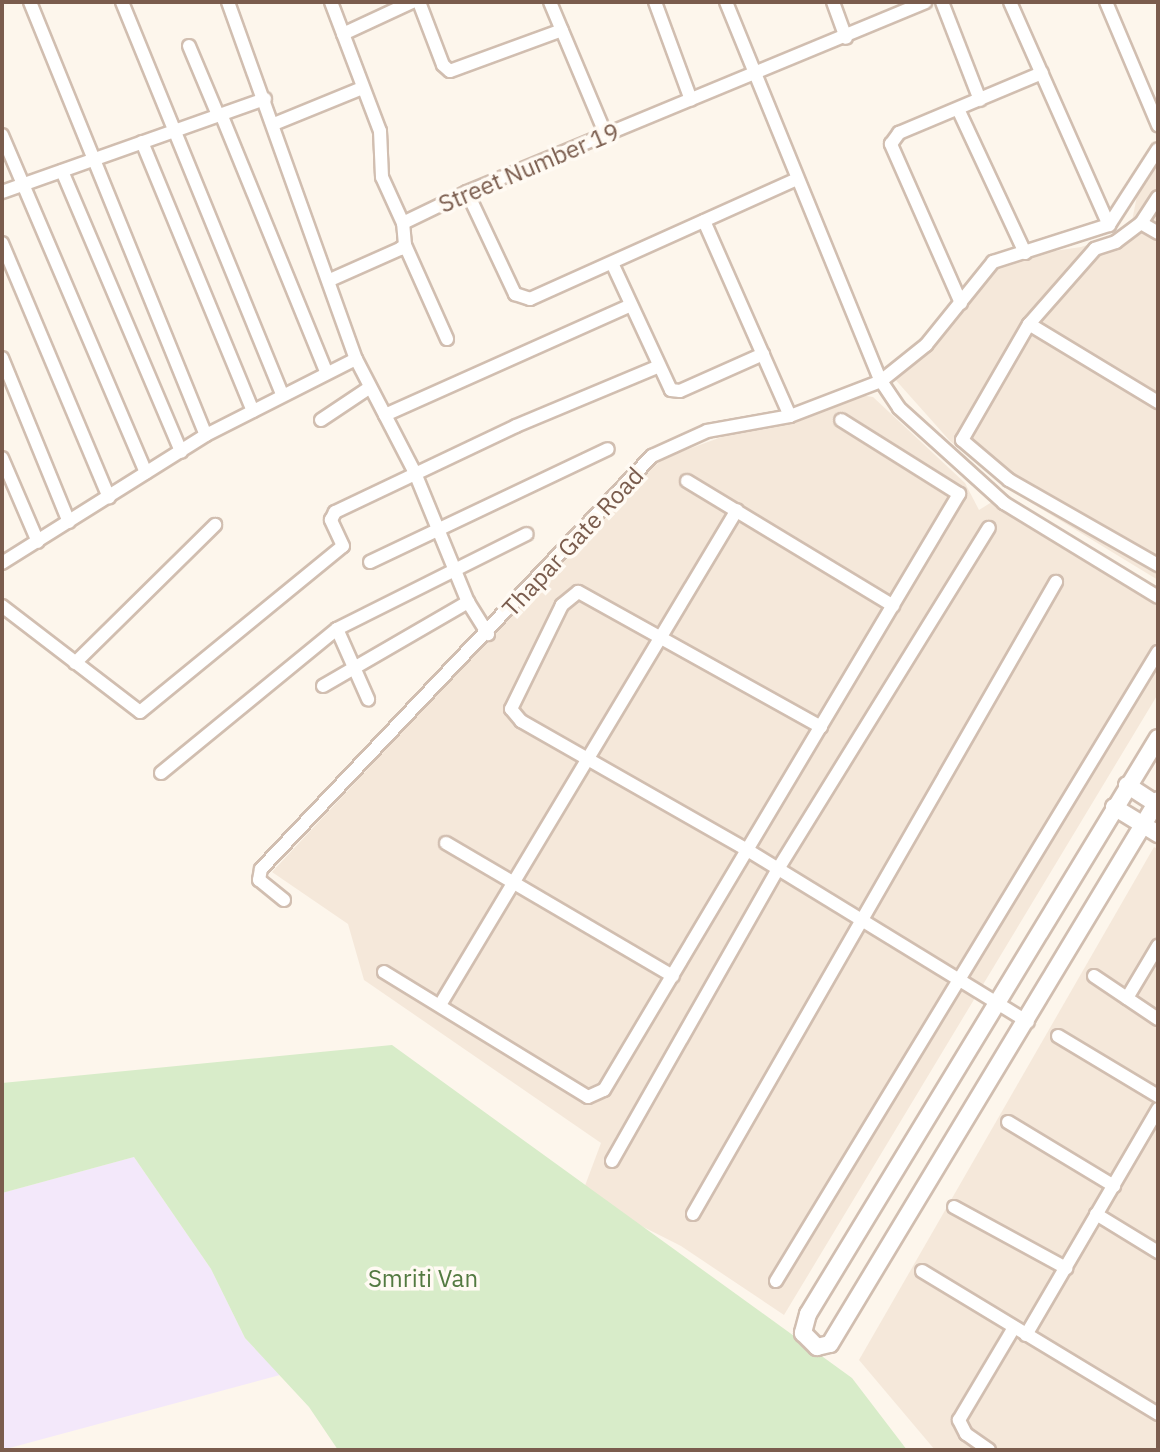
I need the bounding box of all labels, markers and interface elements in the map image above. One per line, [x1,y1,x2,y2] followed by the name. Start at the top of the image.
[434,117,624,219] street label: Street Number 19
[497,462,649,622] street label: Thapar Gate Road
[368,1265,478,1293] park label: Smriti Van

